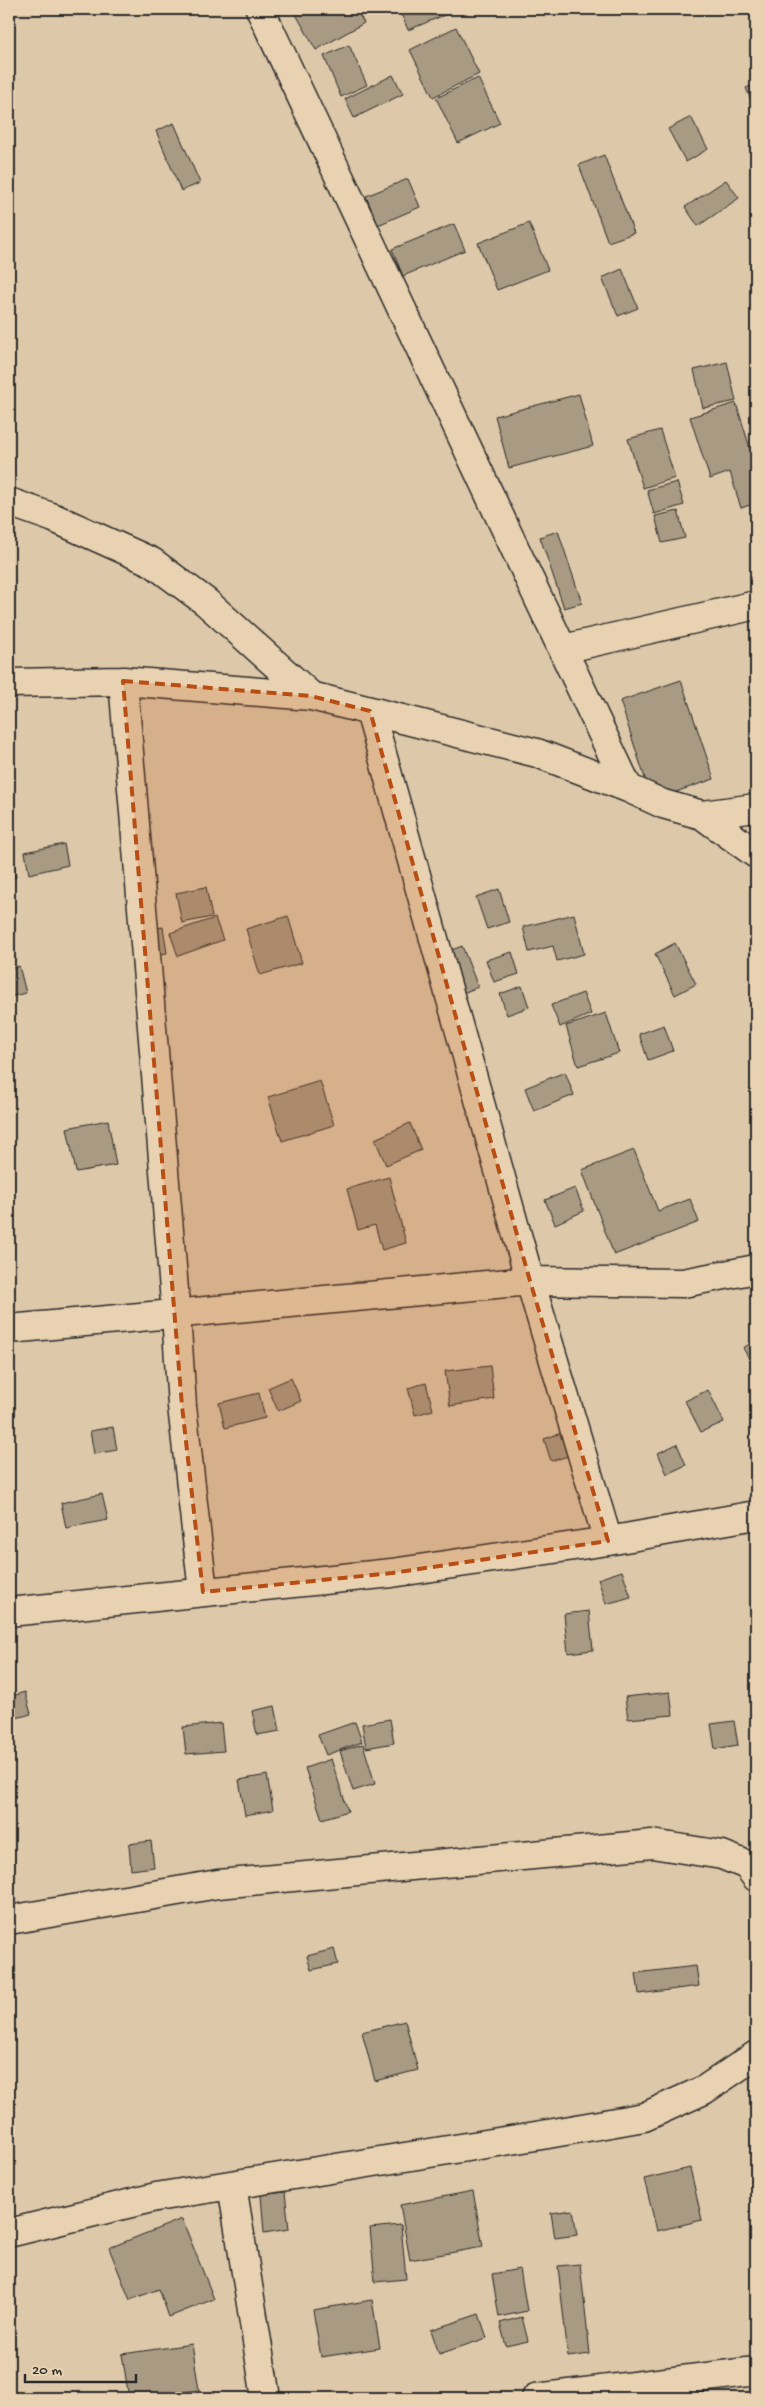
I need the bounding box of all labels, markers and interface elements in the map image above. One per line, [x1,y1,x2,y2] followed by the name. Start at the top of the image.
[25,2352,136,2384] scale bar
[32,2362,62,2380] text: 20 m

